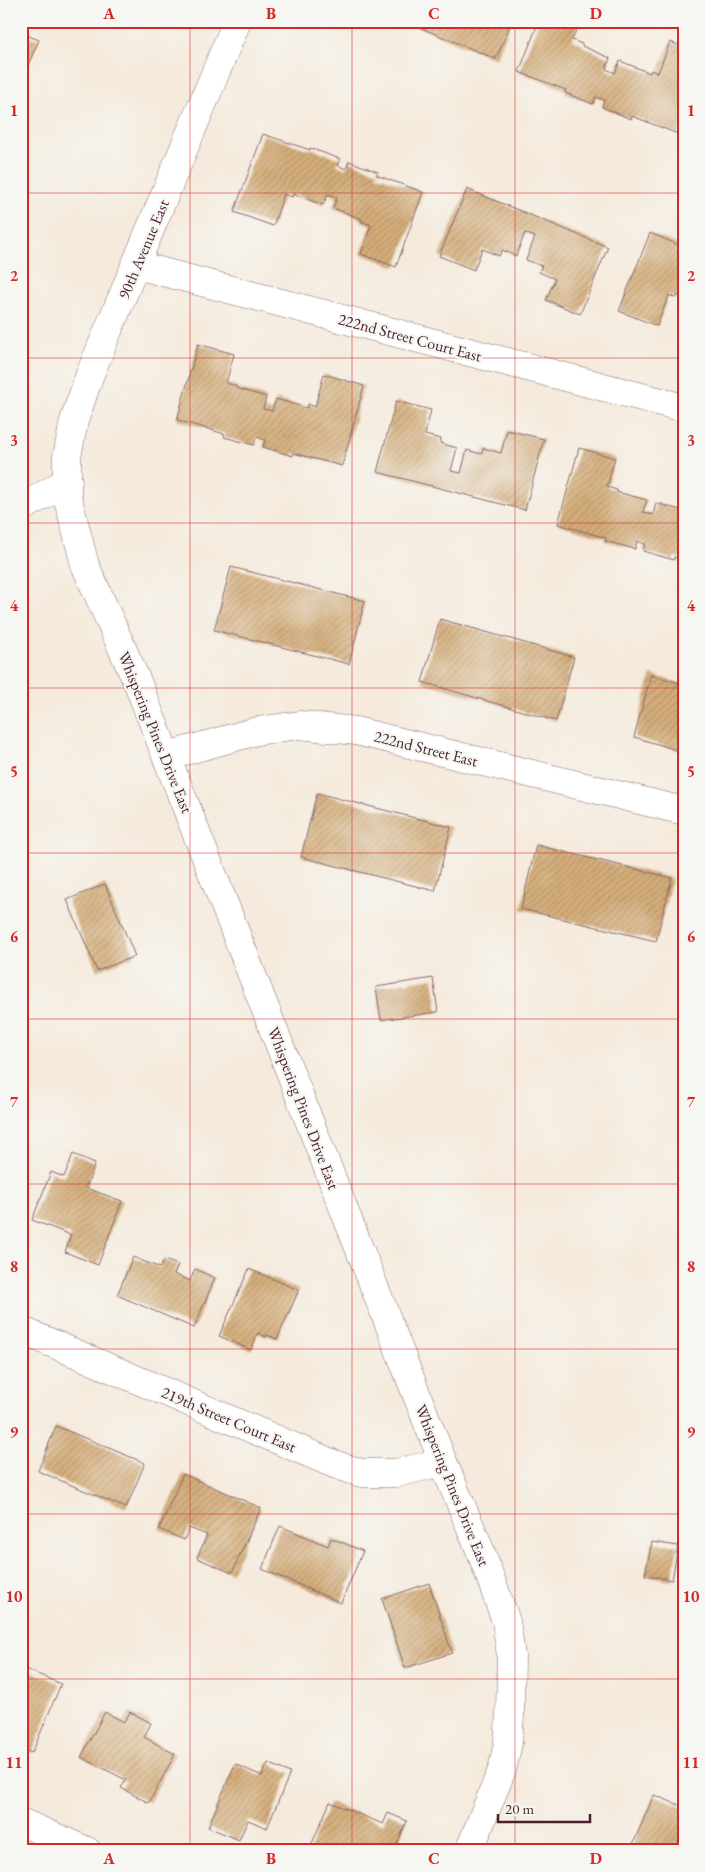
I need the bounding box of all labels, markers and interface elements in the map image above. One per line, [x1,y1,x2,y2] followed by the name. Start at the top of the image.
[102,3,115,24] text: A
[266,3,276,24] text: B
[428,3,440,24] text: C
[590,3,602,24] text: D
[10,100,18,121] text: 1
[687,100,695,121] text: 1
[113,196,174,302] street label: 90th Avenue East
[10,265,19,286] text: 2
[687,265,696,286] text: 2
[336,308,484,367] street label: 222nd Street Court East
[10,430,18,451] text: 3
[687,430,695,451] text: 3
[10,595,19,616] text: 4
[687,595,696,616] text: 4
[113,648,198,816] street label: Whispering Pines Drive East
[372,725,480,772] street label: 222nd Street East
[10,761,18,782] text: 5
[687,761,695,782] text: 5
[10,926,19,947] text: 6
[687,926,696,947] text: 6
[263,1024,344,1193] street label: Whispering Pines Drive East
[10,1091,19,1112] text: 7
[687,1091,696,1112] text: 7
[10,1256,18,1277] text: 8
[687,1256,695,1277] text: 8
[158,1382,299,1457] street label: 219th Street Court East
[410,1401,495,1569] street label: Whispering Pines Drive East
[10,1421,19,1442] text: 9
[687,1421,696,1442] text: 9
[6,1586,23,1607] text: 10
[683,1586,700,1607] text: 10
[6,1752,22,1773] text: 11
[683,1752,699,1773] text: 11
[498,1792,590,1824] scale bar
[505,1799,534,1818] text: 20 m
[102,1848,115,1869] text: A
[266,1848,276,1869] text: B
[428,1848,440,1869] text: C
[590,1848,602,1869] text: D

